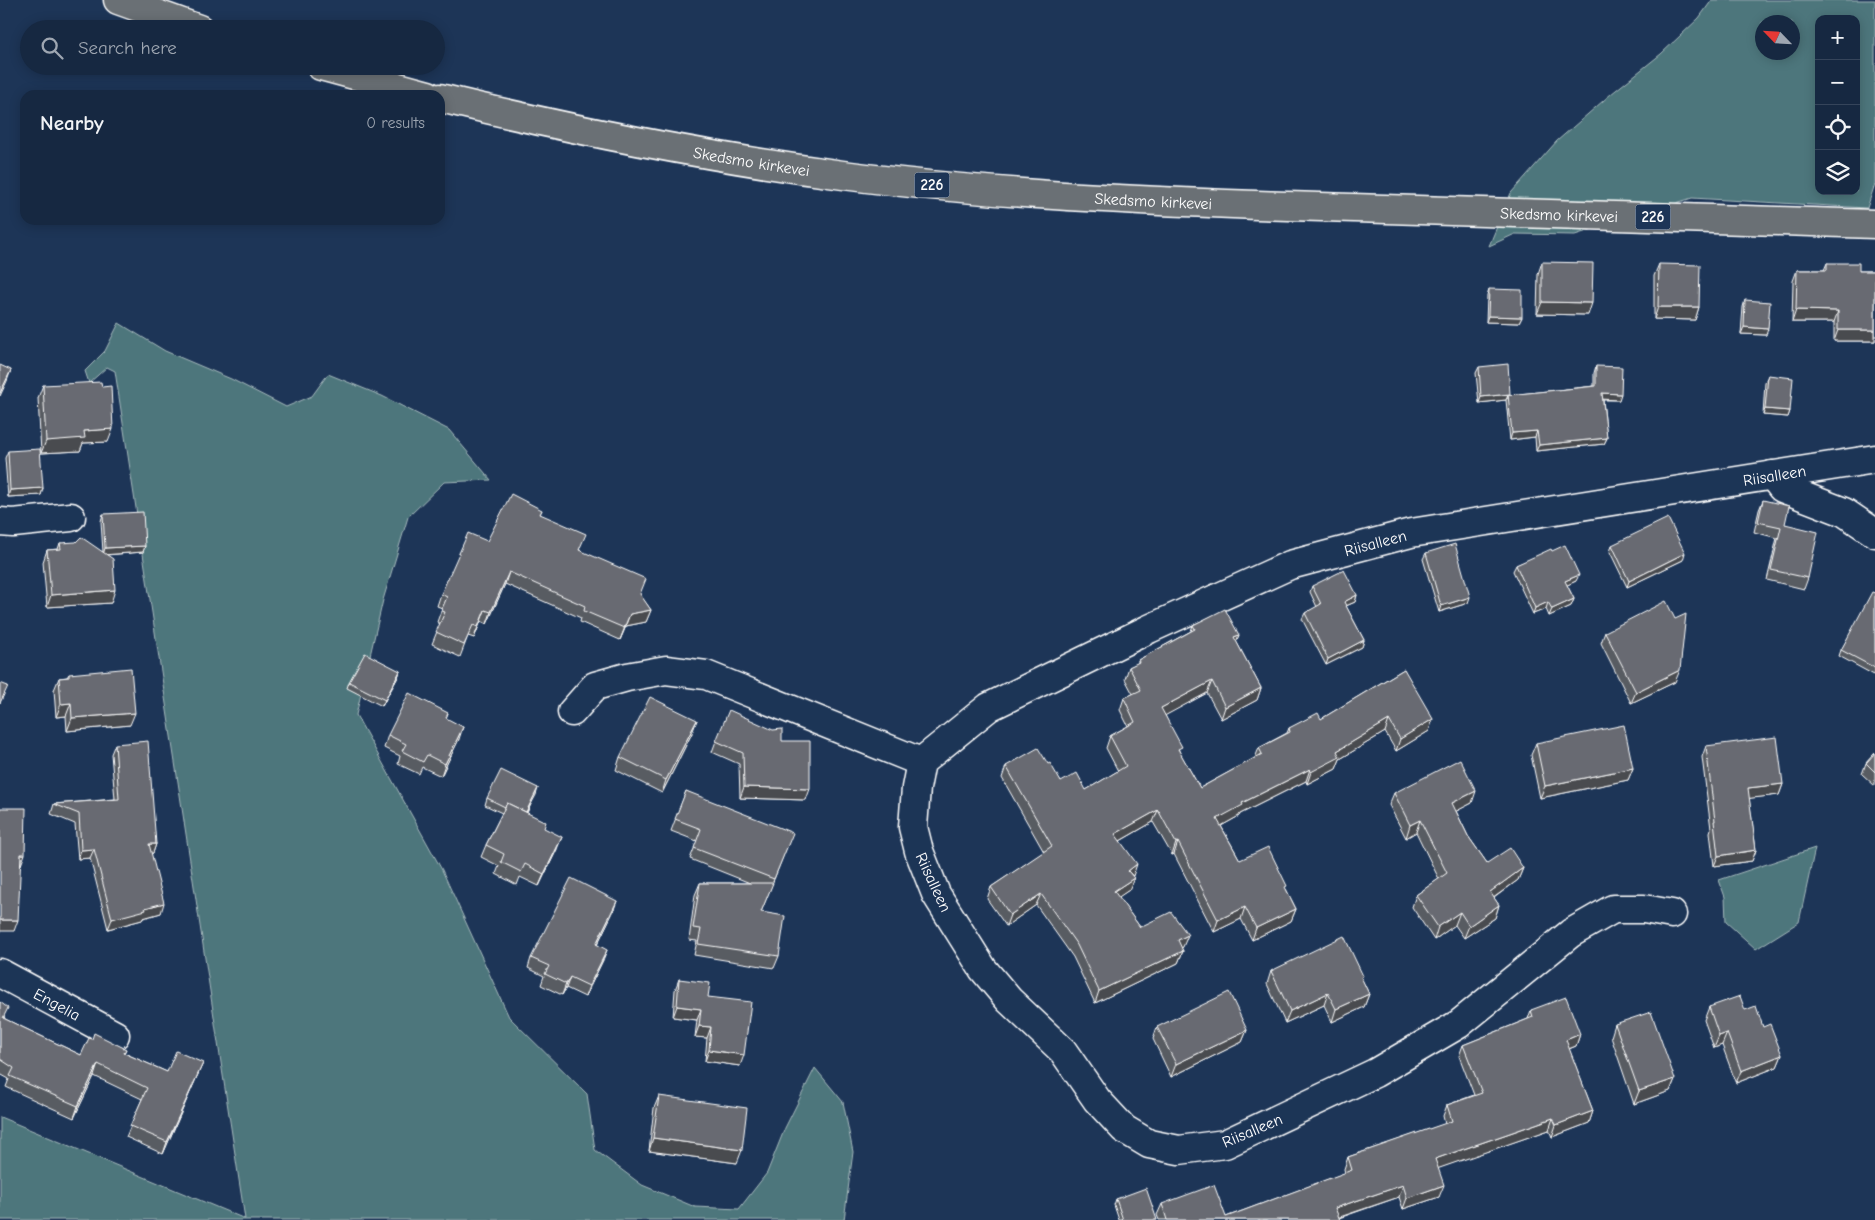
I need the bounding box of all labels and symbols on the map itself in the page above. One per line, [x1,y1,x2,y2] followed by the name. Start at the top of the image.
[1755,15,1800,60] north arrow
[692,144,811,180] street label: Skedsmo kirkevei
[914,172,950,198] road number: 226
[1094,190,1213,213] street label: Skedsmo kirkevei
[1500,204,1618,226] street label: Skedsmo kirkevei
[1636,204,1670,230] road number: 226
[1742,462,1807,490] street label: Riisalleen
[1342,527,1409,560] street label: Riisalleen
[912,850,955,915] street label: Riisalleen
[30,985,83,1025] street label: Engelia
[1220,1110,1285,1152] street label: Riisalleen

